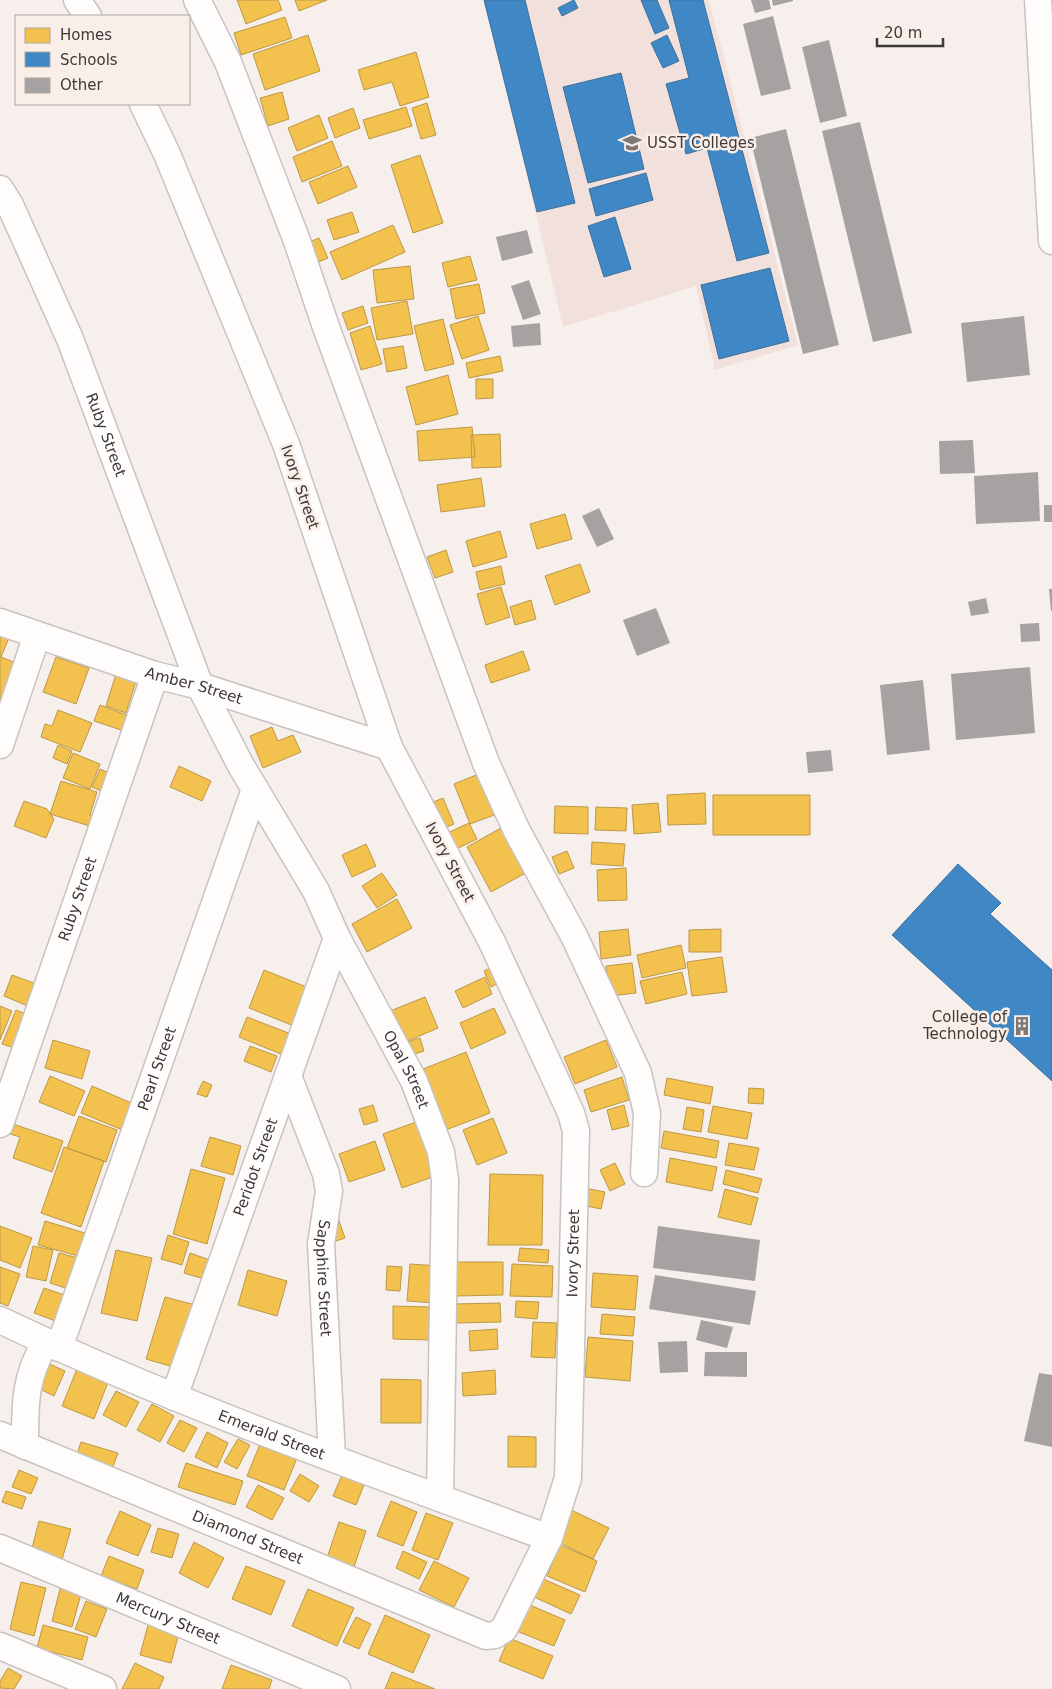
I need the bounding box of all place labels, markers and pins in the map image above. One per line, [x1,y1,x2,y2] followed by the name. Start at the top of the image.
[621,132,643,154] school or university icon: USST Colleges
[647,134,755,152] place label: USST Colleges
[922,1008,1008,1043] place label: College of Technology
[1011,1015,1033,1037] building icon: College of Technology

